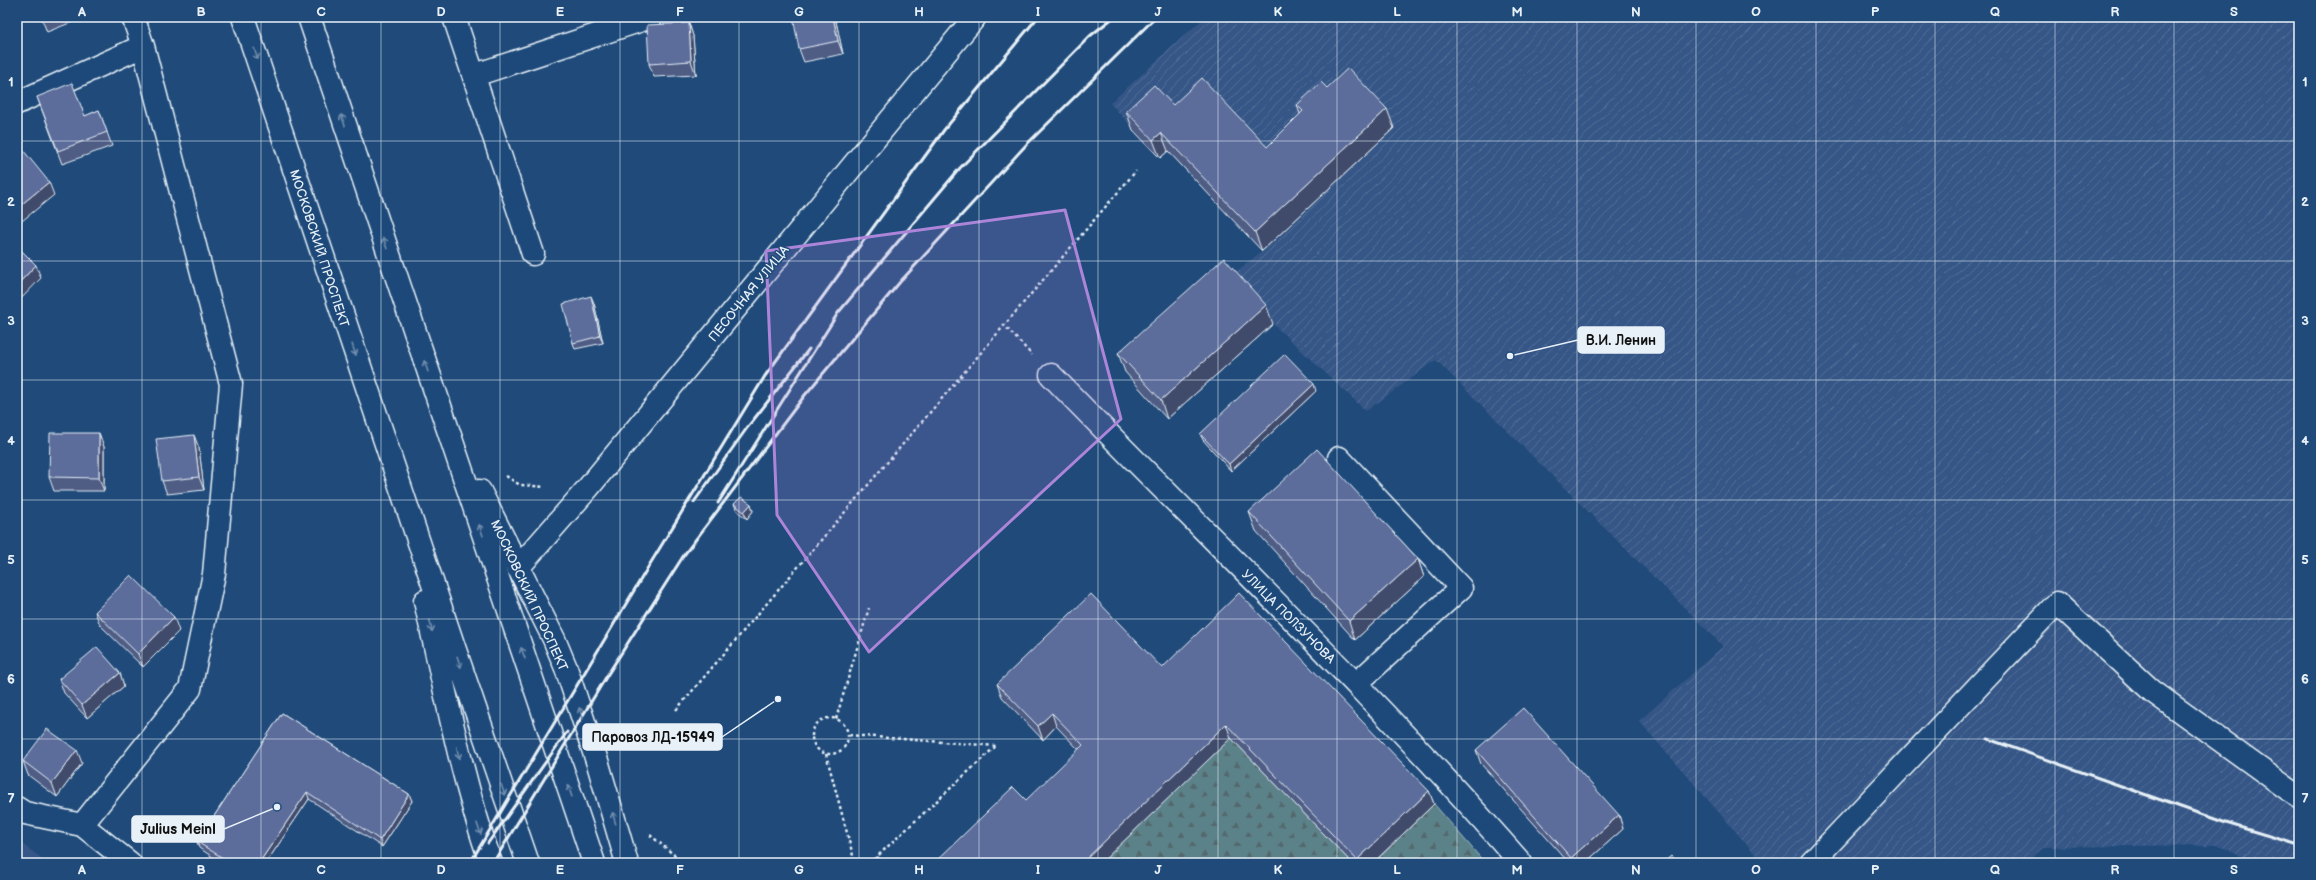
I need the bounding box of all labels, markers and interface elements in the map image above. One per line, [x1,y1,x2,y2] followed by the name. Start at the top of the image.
[77,4,86,20] text: A
[196,4,206,20] text: B
[316,4,326,20] text: C
[436,4,446,20] text: D
[556,4,565,20] text: E
[676,4,684,20] text: F
[794,4,804,20] text: G
[914,4,924,20] text: H
[1036,4,1040,20] text: I
[1154,4,1162,20] text: J
[1274,4,1283,20] text: K
[1393,4,1401,20] text: L
[1511,4,1523,20] text: M
[1631,4,1641,20] text: N
[1751,4,1761,20] text: O
[1871,4,1880,20] text: P
[1990,4,2000,20] text: Q
[2111,4,2120,20] text: R
[2230,4,2238,20] text: S
[252,48,260,60] one-way arrow
[8,74,14,90] text: 1
[2302,74,2308,90] text: 1
[339,113,346,126] one-way arrow
[286,167,352,330] street label: МОСКОВСКИЙ ПРОСПЕКТ
[7,194,15,210] text: 2
[2301,194,2309,210] text: 2
[380,237,388,249] one-way arrow
[705,242,793,345] street label: ПЕСОЧНАЯ УЛИЦА
[7,313,15,329] text: 3
[2301,313,2309,329] text: 3
[1578,327,1664,353] callout: В.И. Ленин
[1586,332,1656,349] text: В.И. Ленин
[351,344,359,356] one-way arrow
[422,360,429,373] one-way arrow
[7,433,15,449] text: 4
[2301,433,2309,449] text: 4
[487,517,571,674] street label: МОСКОВСКИЙ ПРОСПЕКТ
[477,523,484,536] one-way arrow
[7,552,15,568] text: 5
[2301,552,2309,568] text: 5
[1238,567,1339,667] street label: УЛИЦА ПОЛЗУНОВА
[427,620,435,633] one-way arrow
[519,646,526,659] one-way arrow
[456,656,463,669] one-way arrow
[7,671,15,687] text: 6
[2301,671,2309,687] text: 6
[577,707,584,720] one-way arrow
[583,724,722,750] callout: Паровоз ЛД-15949
[591,729,715,746] text: Паровоз ЛД-15949
[455,747,463,760] one-way arrow
[500,783,507,796] one-way arrow
[566,785,573,798] one-way arrow
[7,791,15,807] text: 7
[2301,791,2309,807] text: 7
[610,811,617,824] one-way arrow
[132,816,224,842] callout: Julius Meinl
[140,821,216,838] text: Julius Meinl
[476,822,483,835] one-way arrow
[77,862,86,878] text: A
[196,862,206,878] text: B
[316,862,326,878] text: C
[436,862,446,878] text: D
[556,862,565,878] text: E
[676,862,684,878] text: F
[794,862,804,878] text: G
[914,862,924,878] text: H
[1036,862,1040,878] text: I
[1154,862,1162,878] text: J
[1274,862,1283,878] text: K
[1393,862,1401,878] text: L
[1511,862,1523,878] text: M
[1631,862,1641,878] text: N
[1751,862,1761,878] text: O
[1871,862,1880,878] text: P
[1990,862,2000,878] text: Q
[2111,862,2120,878] text: R
[2230,862,2238,878] text: S

